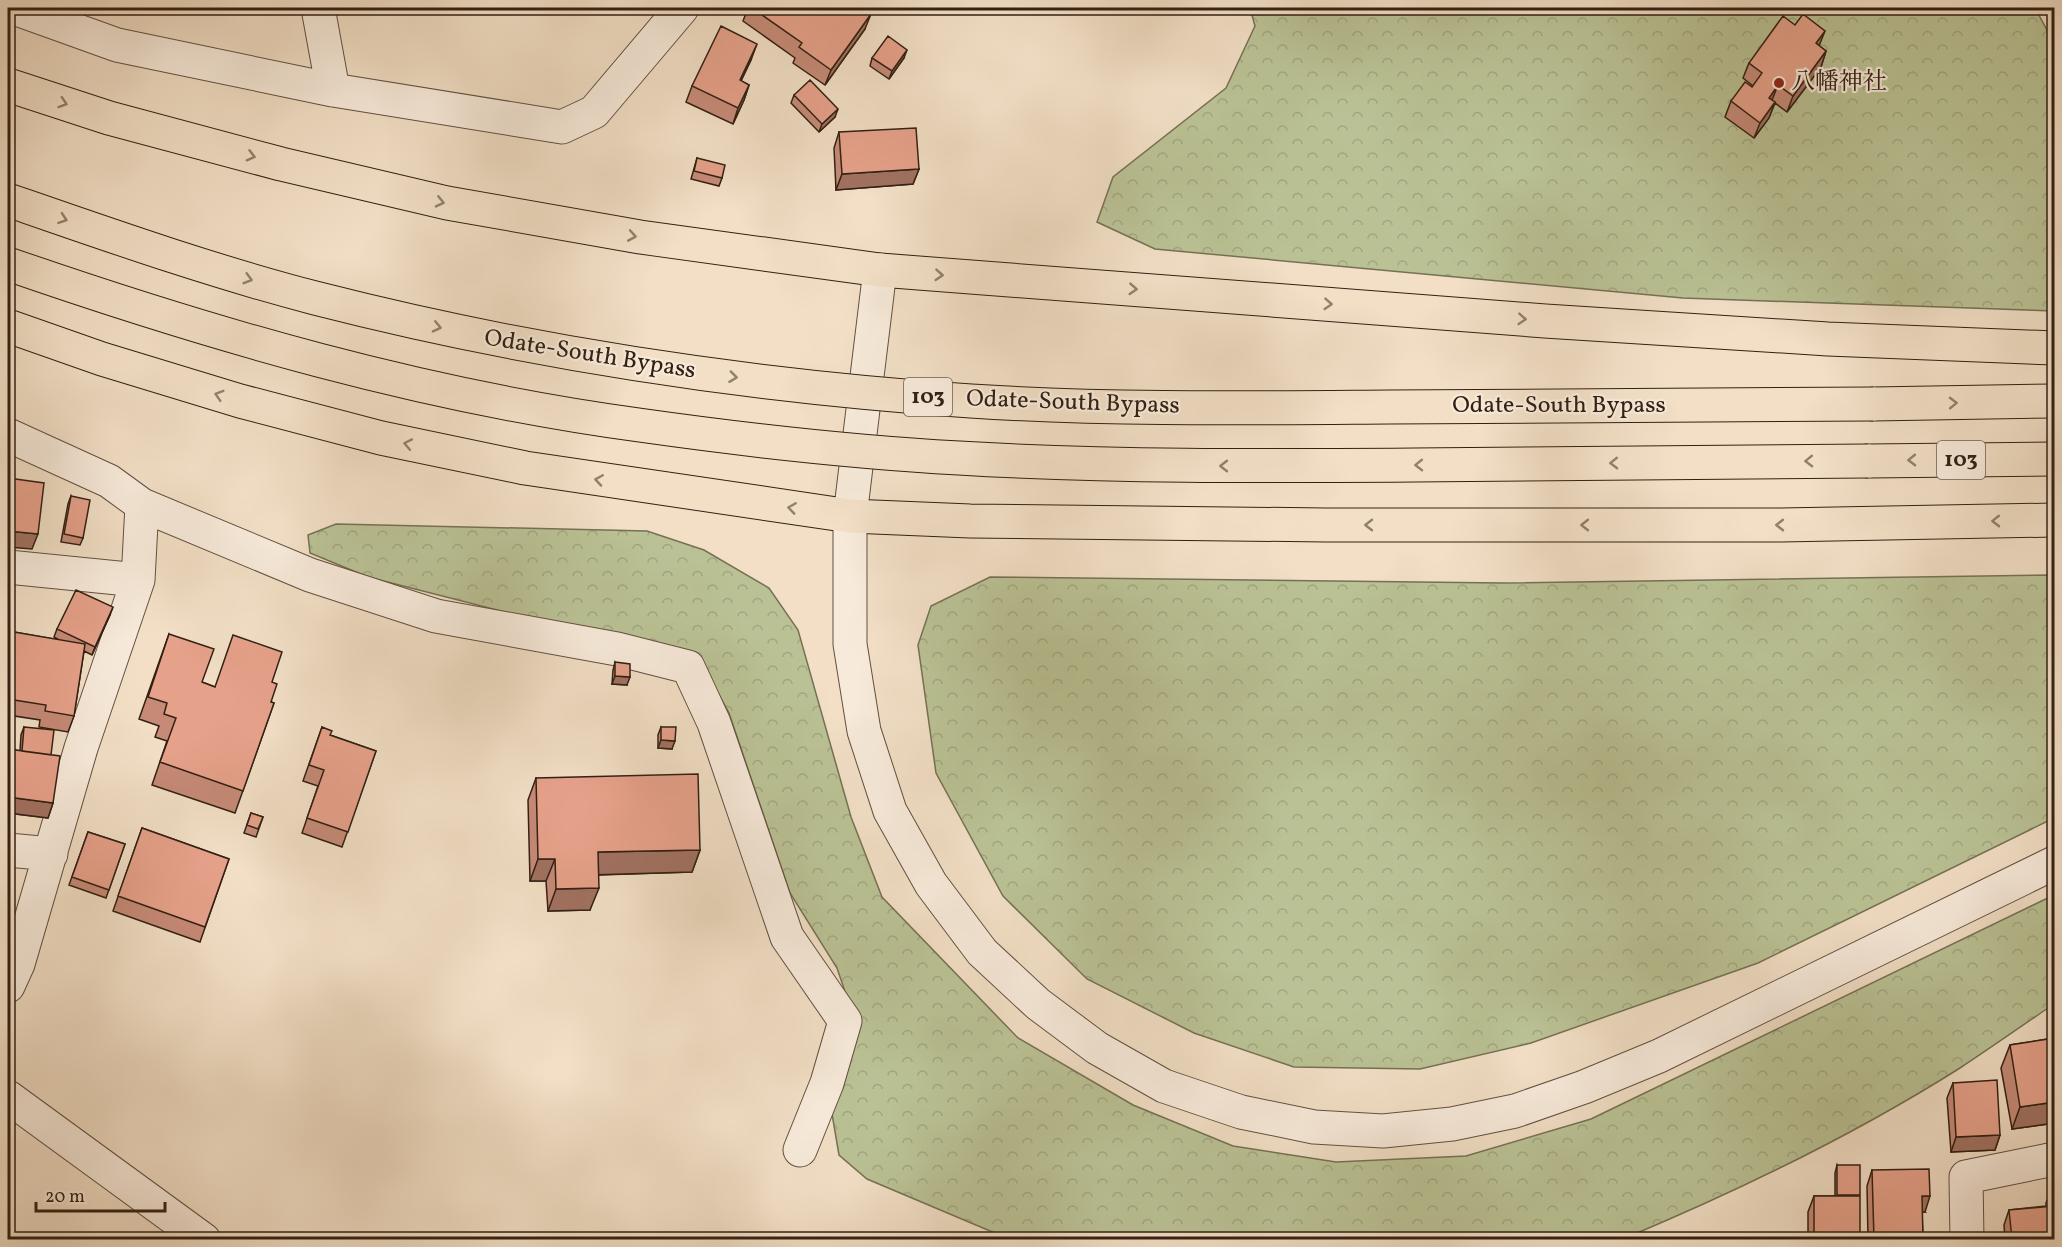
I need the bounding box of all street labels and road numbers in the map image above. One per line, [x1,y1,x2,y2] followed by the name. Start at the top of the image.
[482,322,698,388] street label: Odate-South Bypass
[904,378,952,416] road number: 103
[966,382,1180,424] street label: Odate-South Bypass
[1452,389,1666,423] street label: Odate-South Bypass
[1937,441,1985,479] road number: 103

